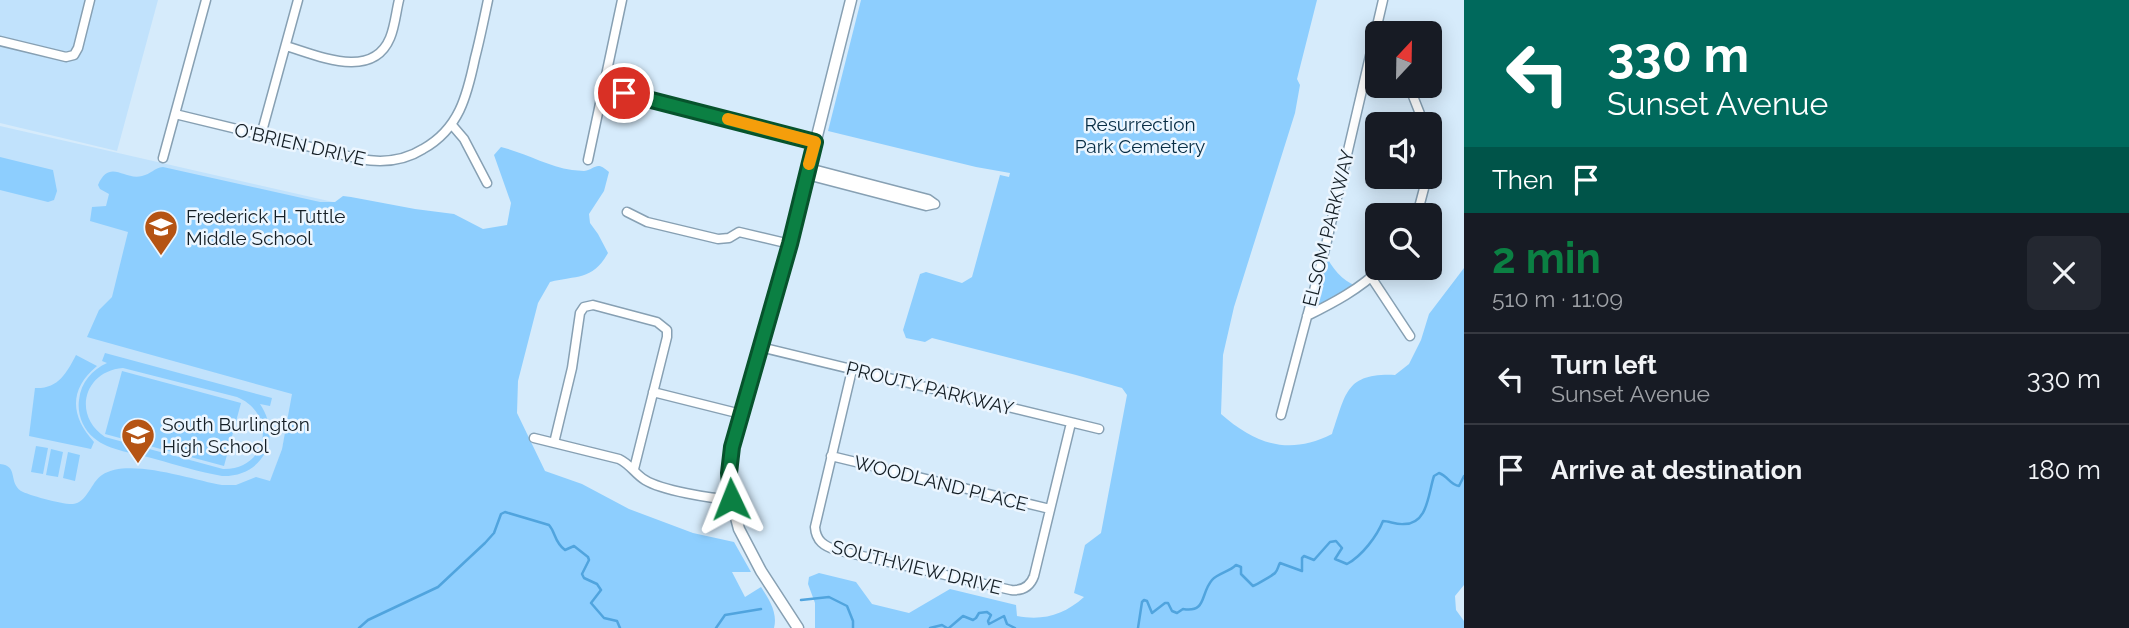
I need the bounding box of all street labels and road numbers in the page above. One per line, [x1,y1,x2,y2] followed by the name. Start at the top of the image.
[232,118,368,170] street label: O'BRIEN DRIVE
[1298,147,1358,309] street label: ELSOM PARKWAY
[844,357,1017,420] street label: PROUTY PARKWAY
[852,451,1030,515] street label: WOODLAND PLACE
[830,535,1004,599] street label: SOUTHVIEW DRIVE

